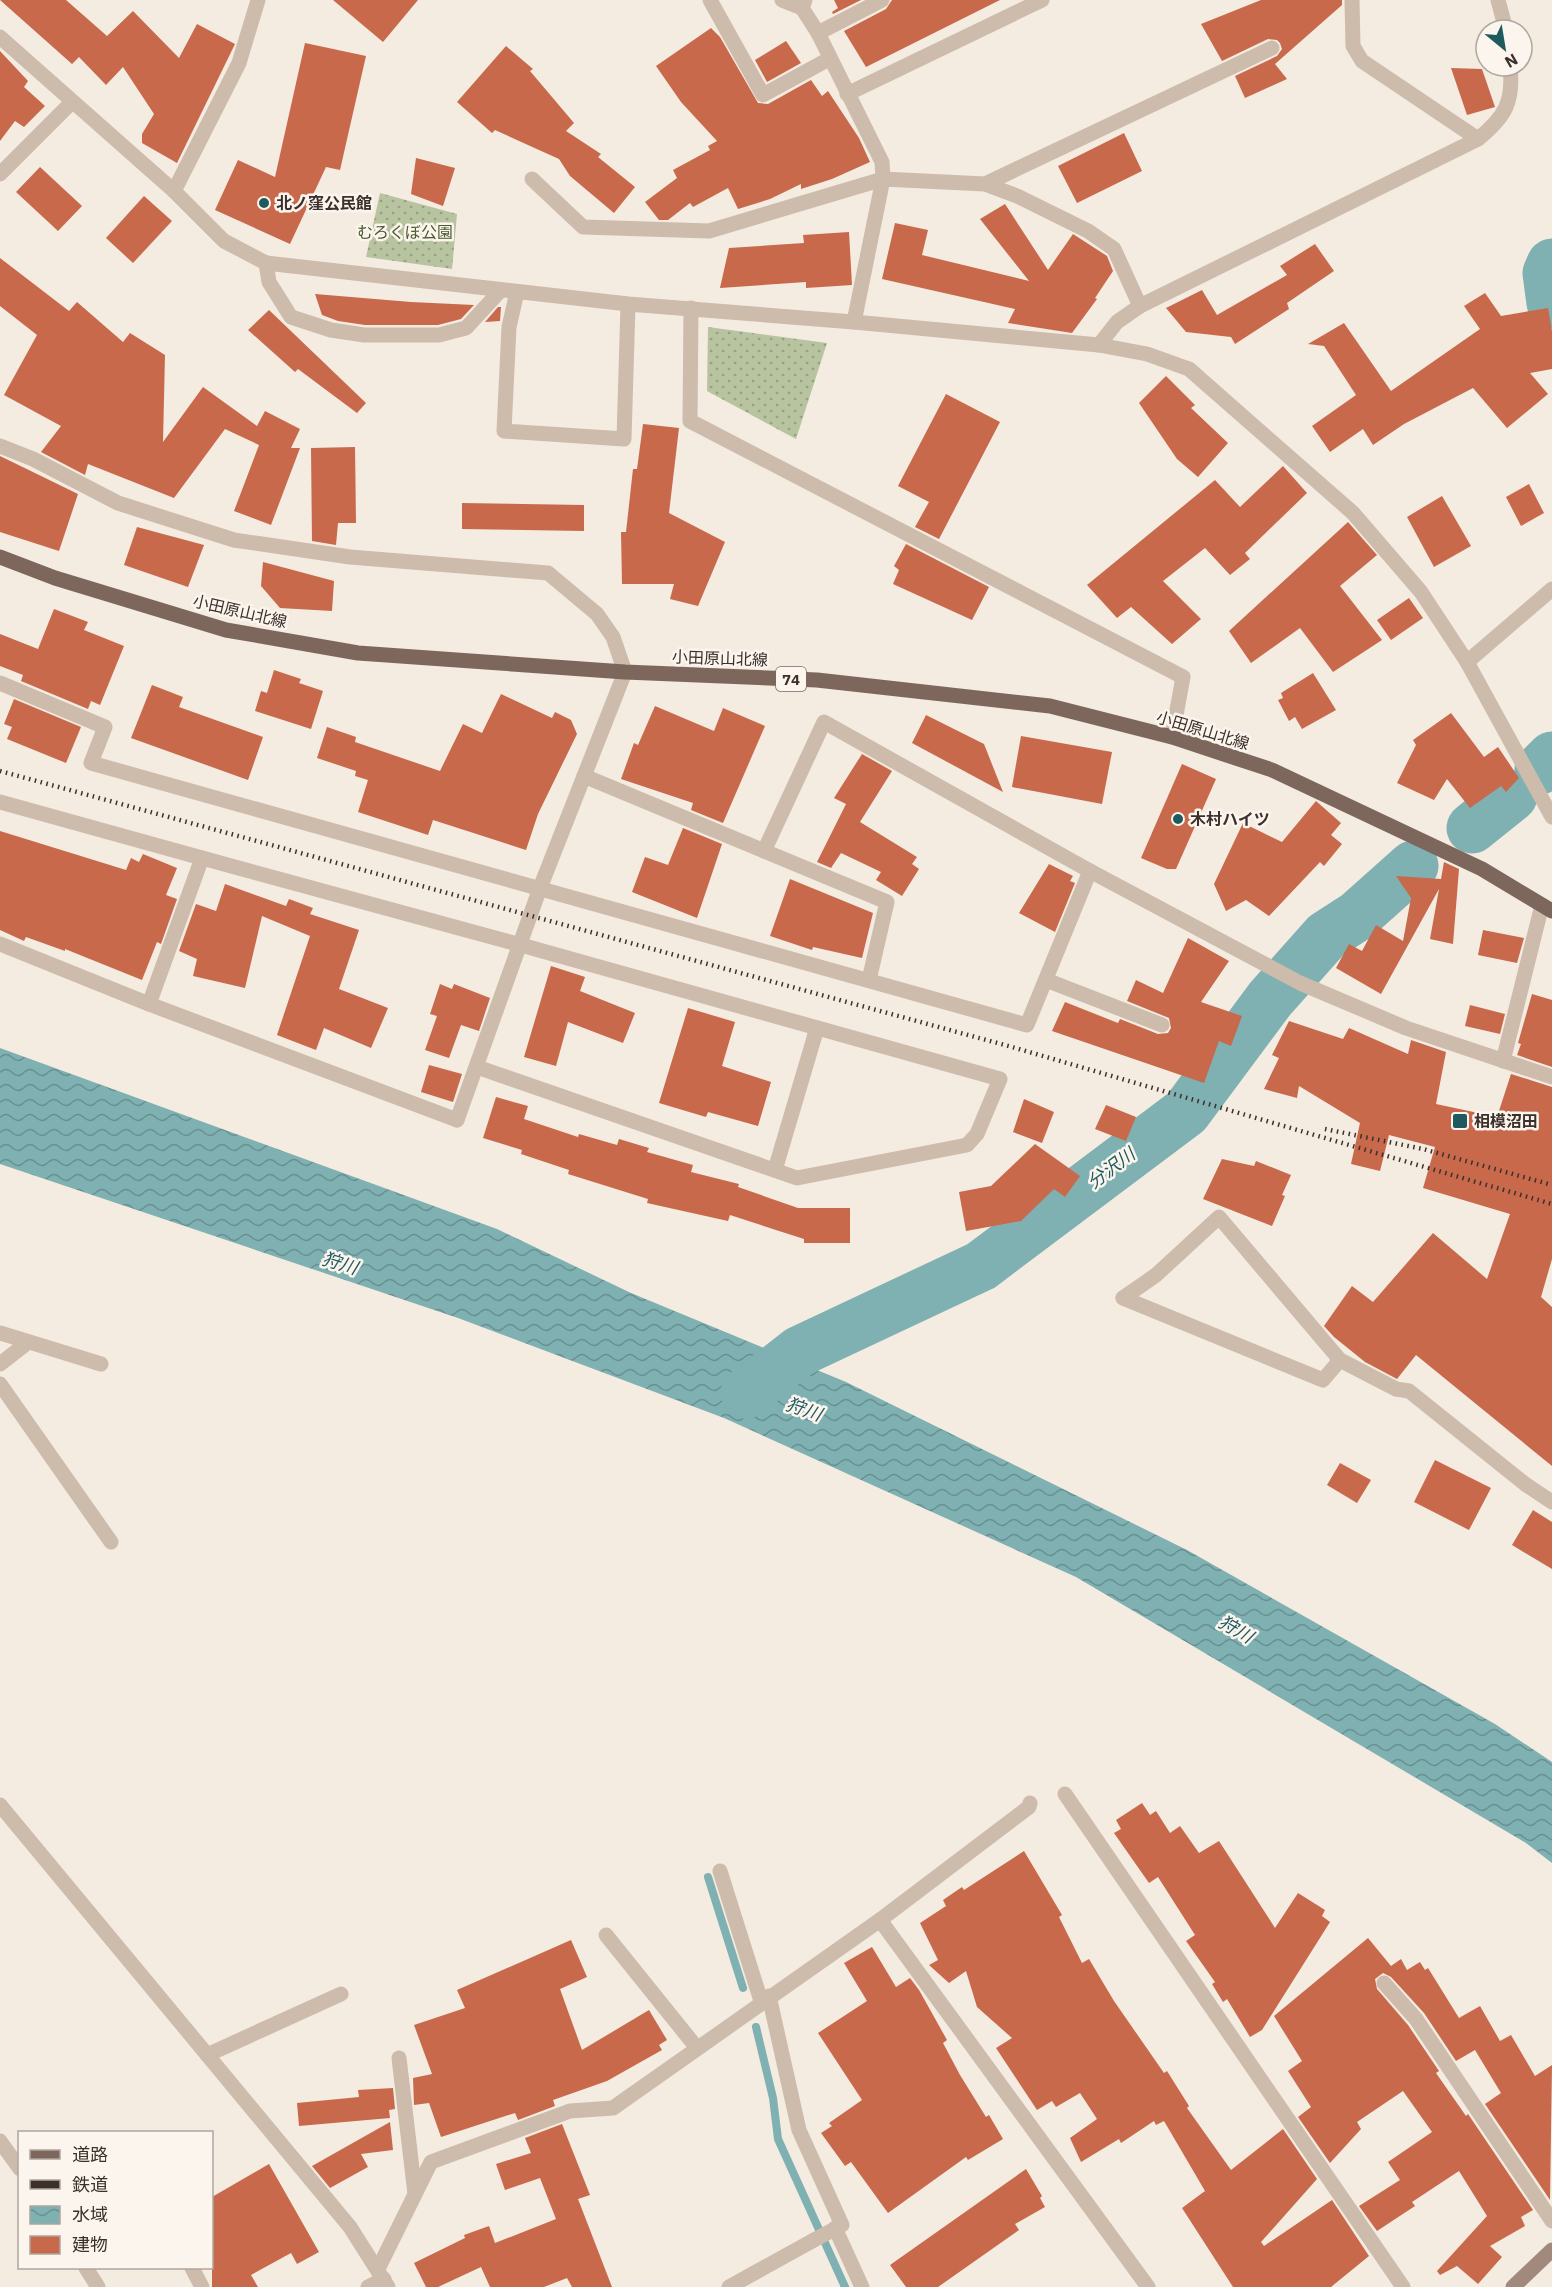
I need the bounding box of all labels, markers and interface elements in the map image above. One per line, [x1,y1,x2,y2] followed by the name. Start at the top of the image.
[1474,18,1534,78] north arrow
[1501,49,1522,73] text: N
[276,193,372,213] place label: 北ノ窪公民館
[257,196,271,210] marker: 北ノ窪公民館
[357,222,453,242] park label: むろくぼ公園
[191,590,289,632] street label: 小田原山北線
[672,646,768,670] street label: 小田原山北線
[776,667,806,691] road number: 74
[1154,706,1252,754] street label: 小田原山北線
[1190,809,1270,829] place label: 木村ハイツ
[1171,812,1185,826] marker: 木村ハイツ
[1474,1111,1538,1131] place label: 相模沼田
[1451,1112,1469,1130] marker: 相模沼田
[1083,1141,1141,1193] water label: 分沢川
[319,1247,362,1280] water label: 狩川
[783,1392,827,1426] water label: 狩川
[1215,1610,1259,1649] water label: 狩川
[18,2131,213,2269] legend
[72,2143,108,2166] text: 道路
[72,2173,108,2196] text: 鉄道
[72,2203,108,2226] text: 水域
[72,2233,108,2256] text: 建物

